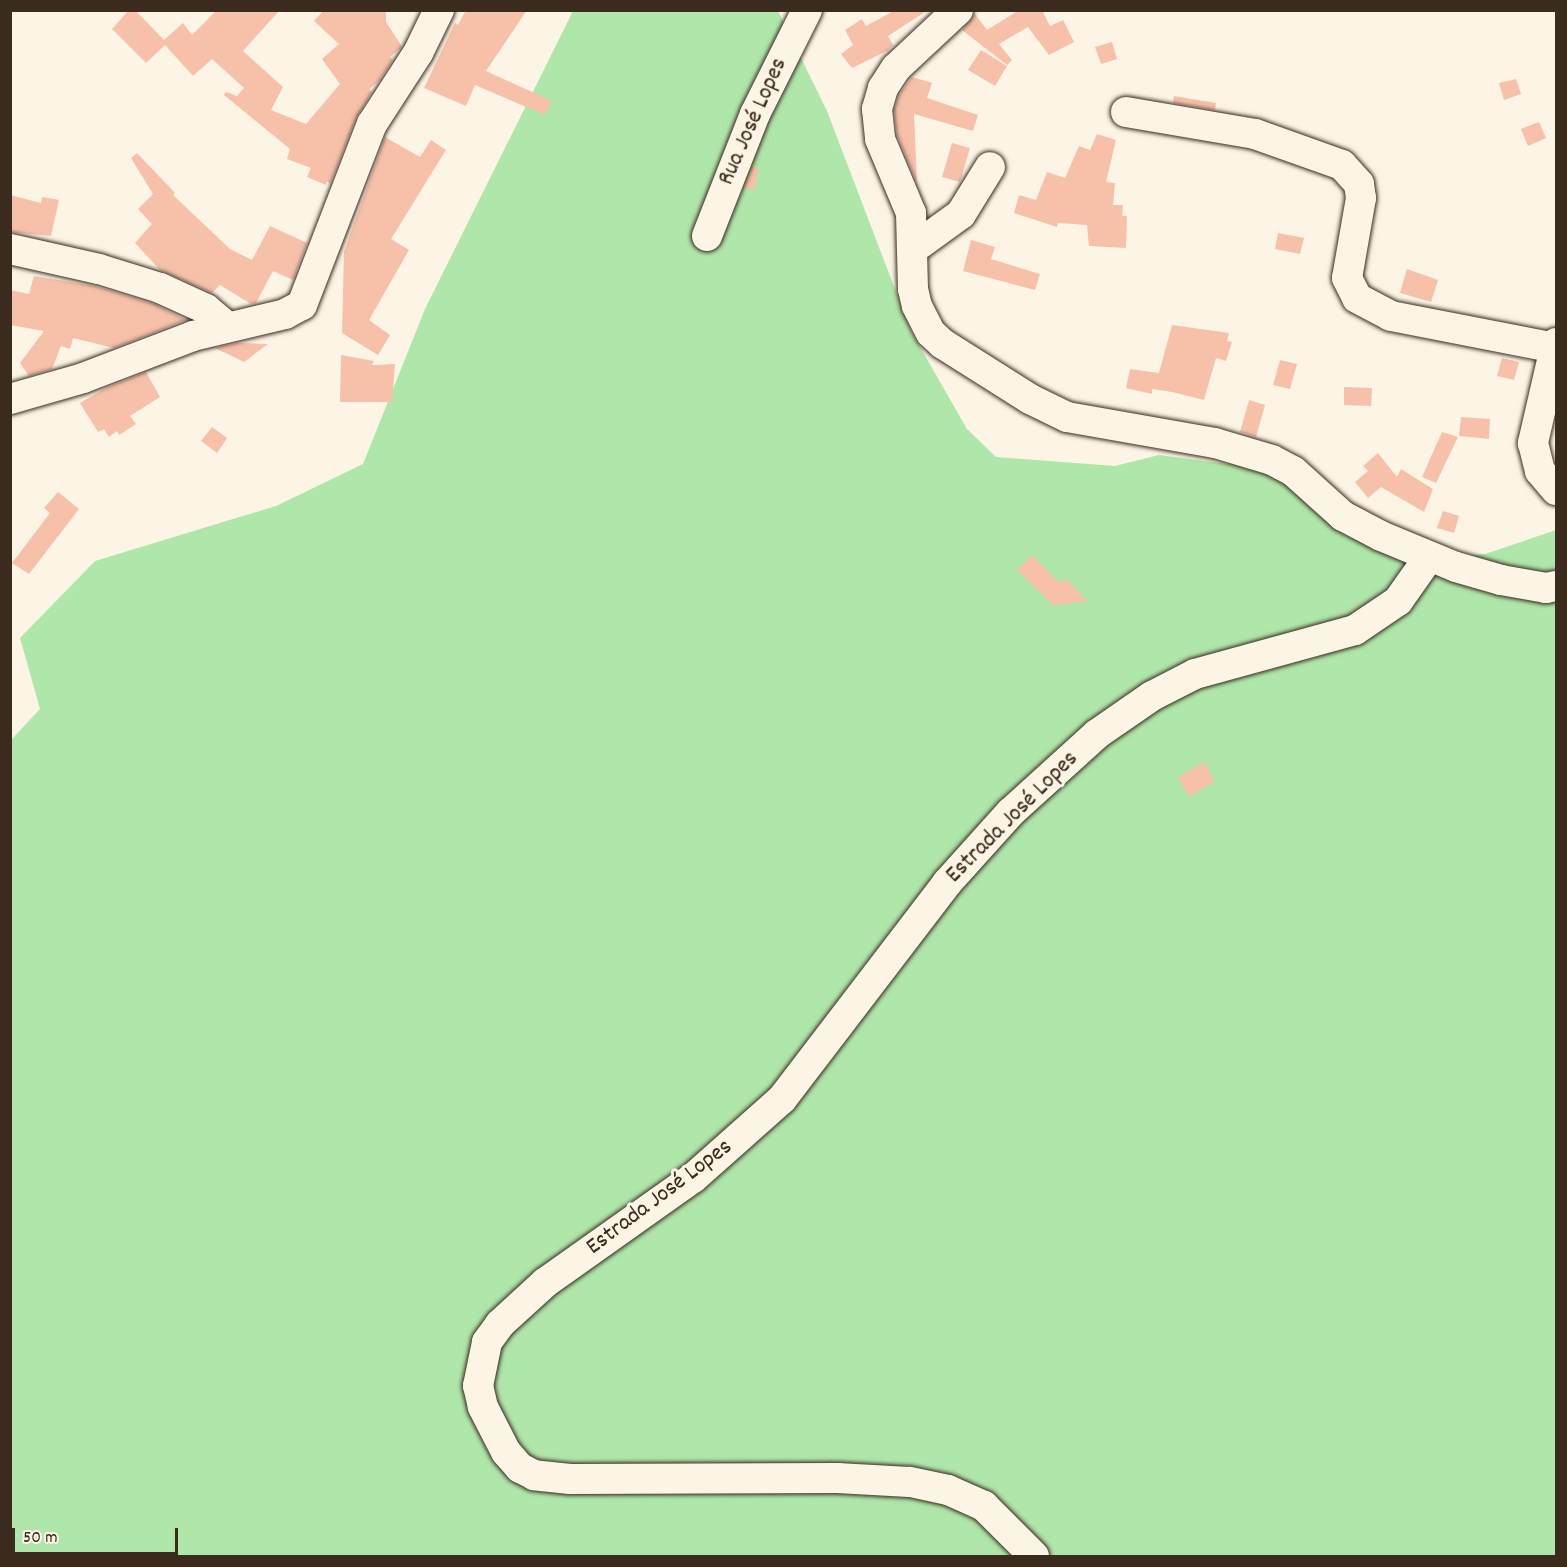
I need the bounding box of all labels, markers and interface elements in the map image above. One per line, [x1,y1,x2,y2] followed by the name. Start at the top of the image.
[713,54,795,190] street label: Rua José Lopes
[941,746,1085,890] street label: Estrada José Lopes
[581,1134,739,1262] street label: Estrada José Lopes
[15,1516,182,1554] scale bar
[23,1526,58,1551] text: 50 m

